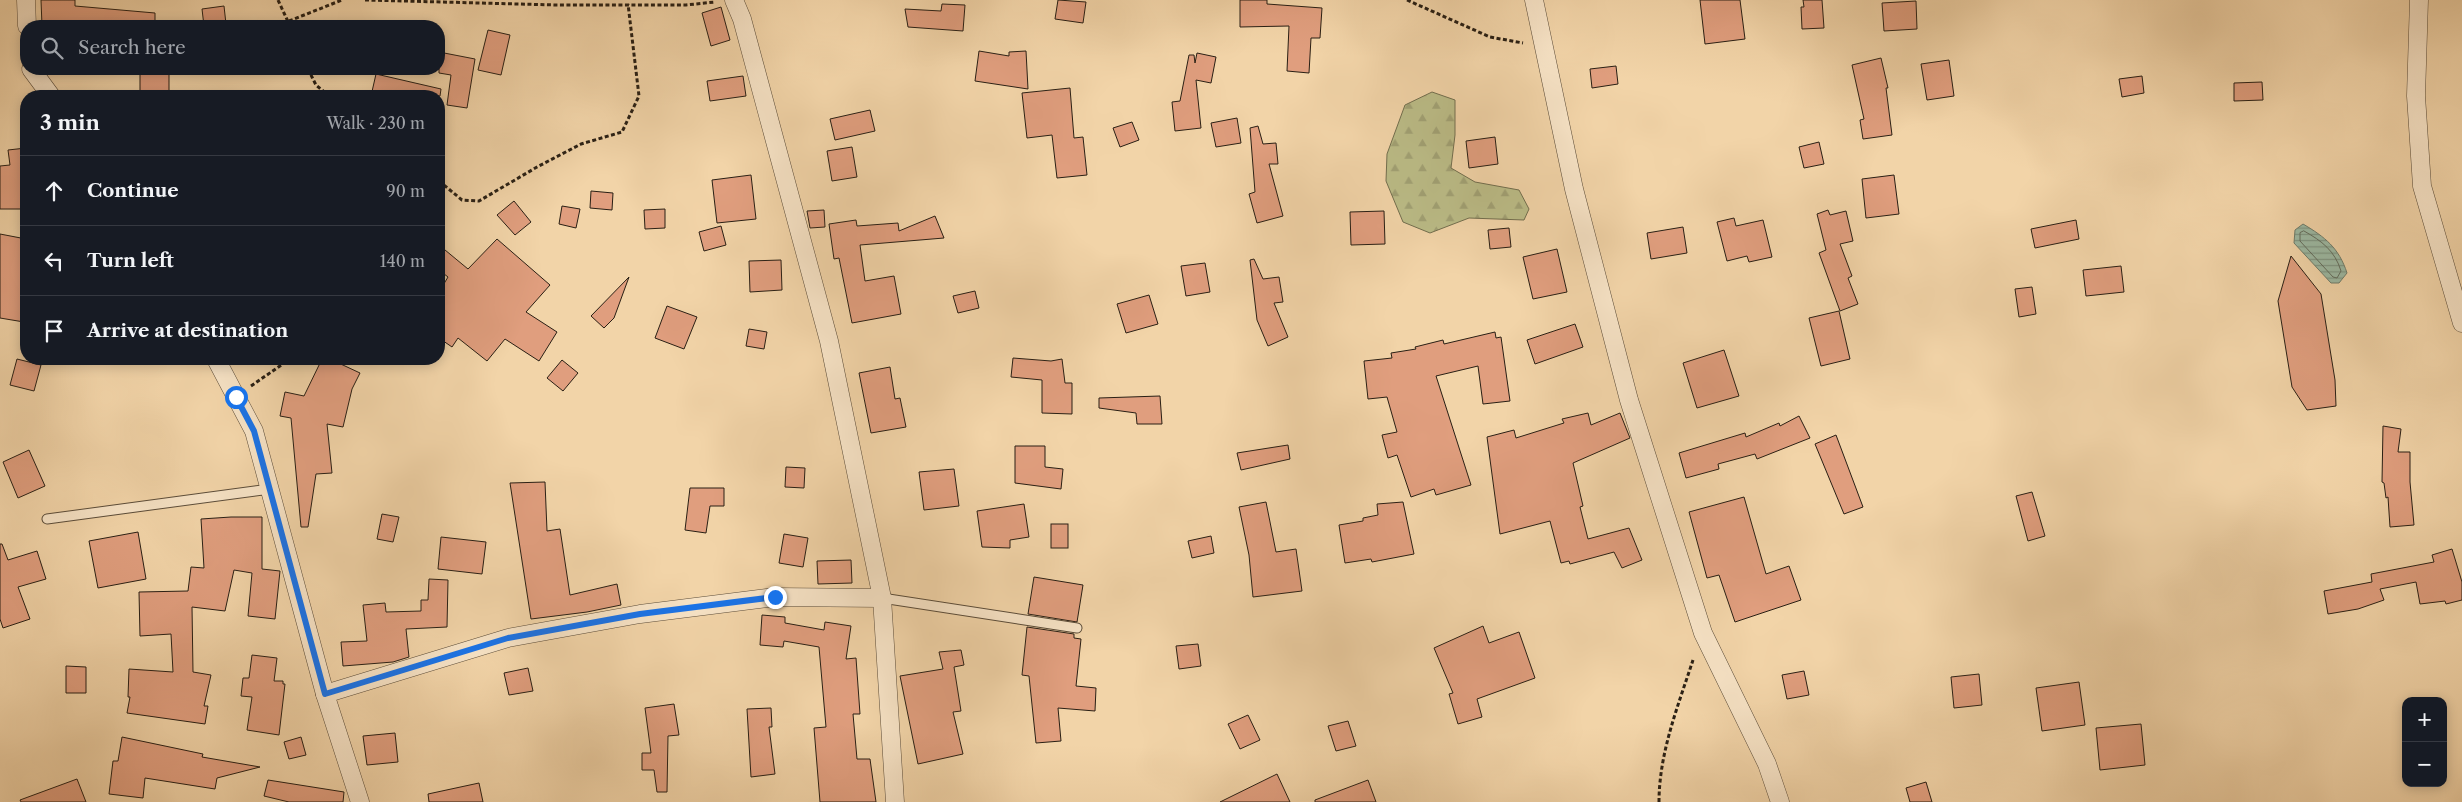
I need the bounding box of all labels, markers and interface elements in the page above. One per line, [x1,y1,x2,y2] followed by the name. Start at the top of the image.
[20,20,445,75] search box
[38,34,66,62] icon: search
[78,36,186,59] text: Search here
[40,110,100,135] text: 3 min
[326,113,425,133] text: Walk · 230 m
[40,177,68,205] icon: ahead
[87,179,179,202] text: Continue
[386,181,425,201] text: 90 m
[40,247,68,275] icon: left
[87,249,174,272] text: Turn left
[380,251,425,271] text: 140 m
[40,317,68,345] icon: arrive
[87,319,288,342] text: Arrive at destination
[225,386,248,409] route start
[764,586,787,609] route end
[2402,697,2447,787] map controls
[2402,697,2447,742] button: +
[2402,742,2447,787] button: −

